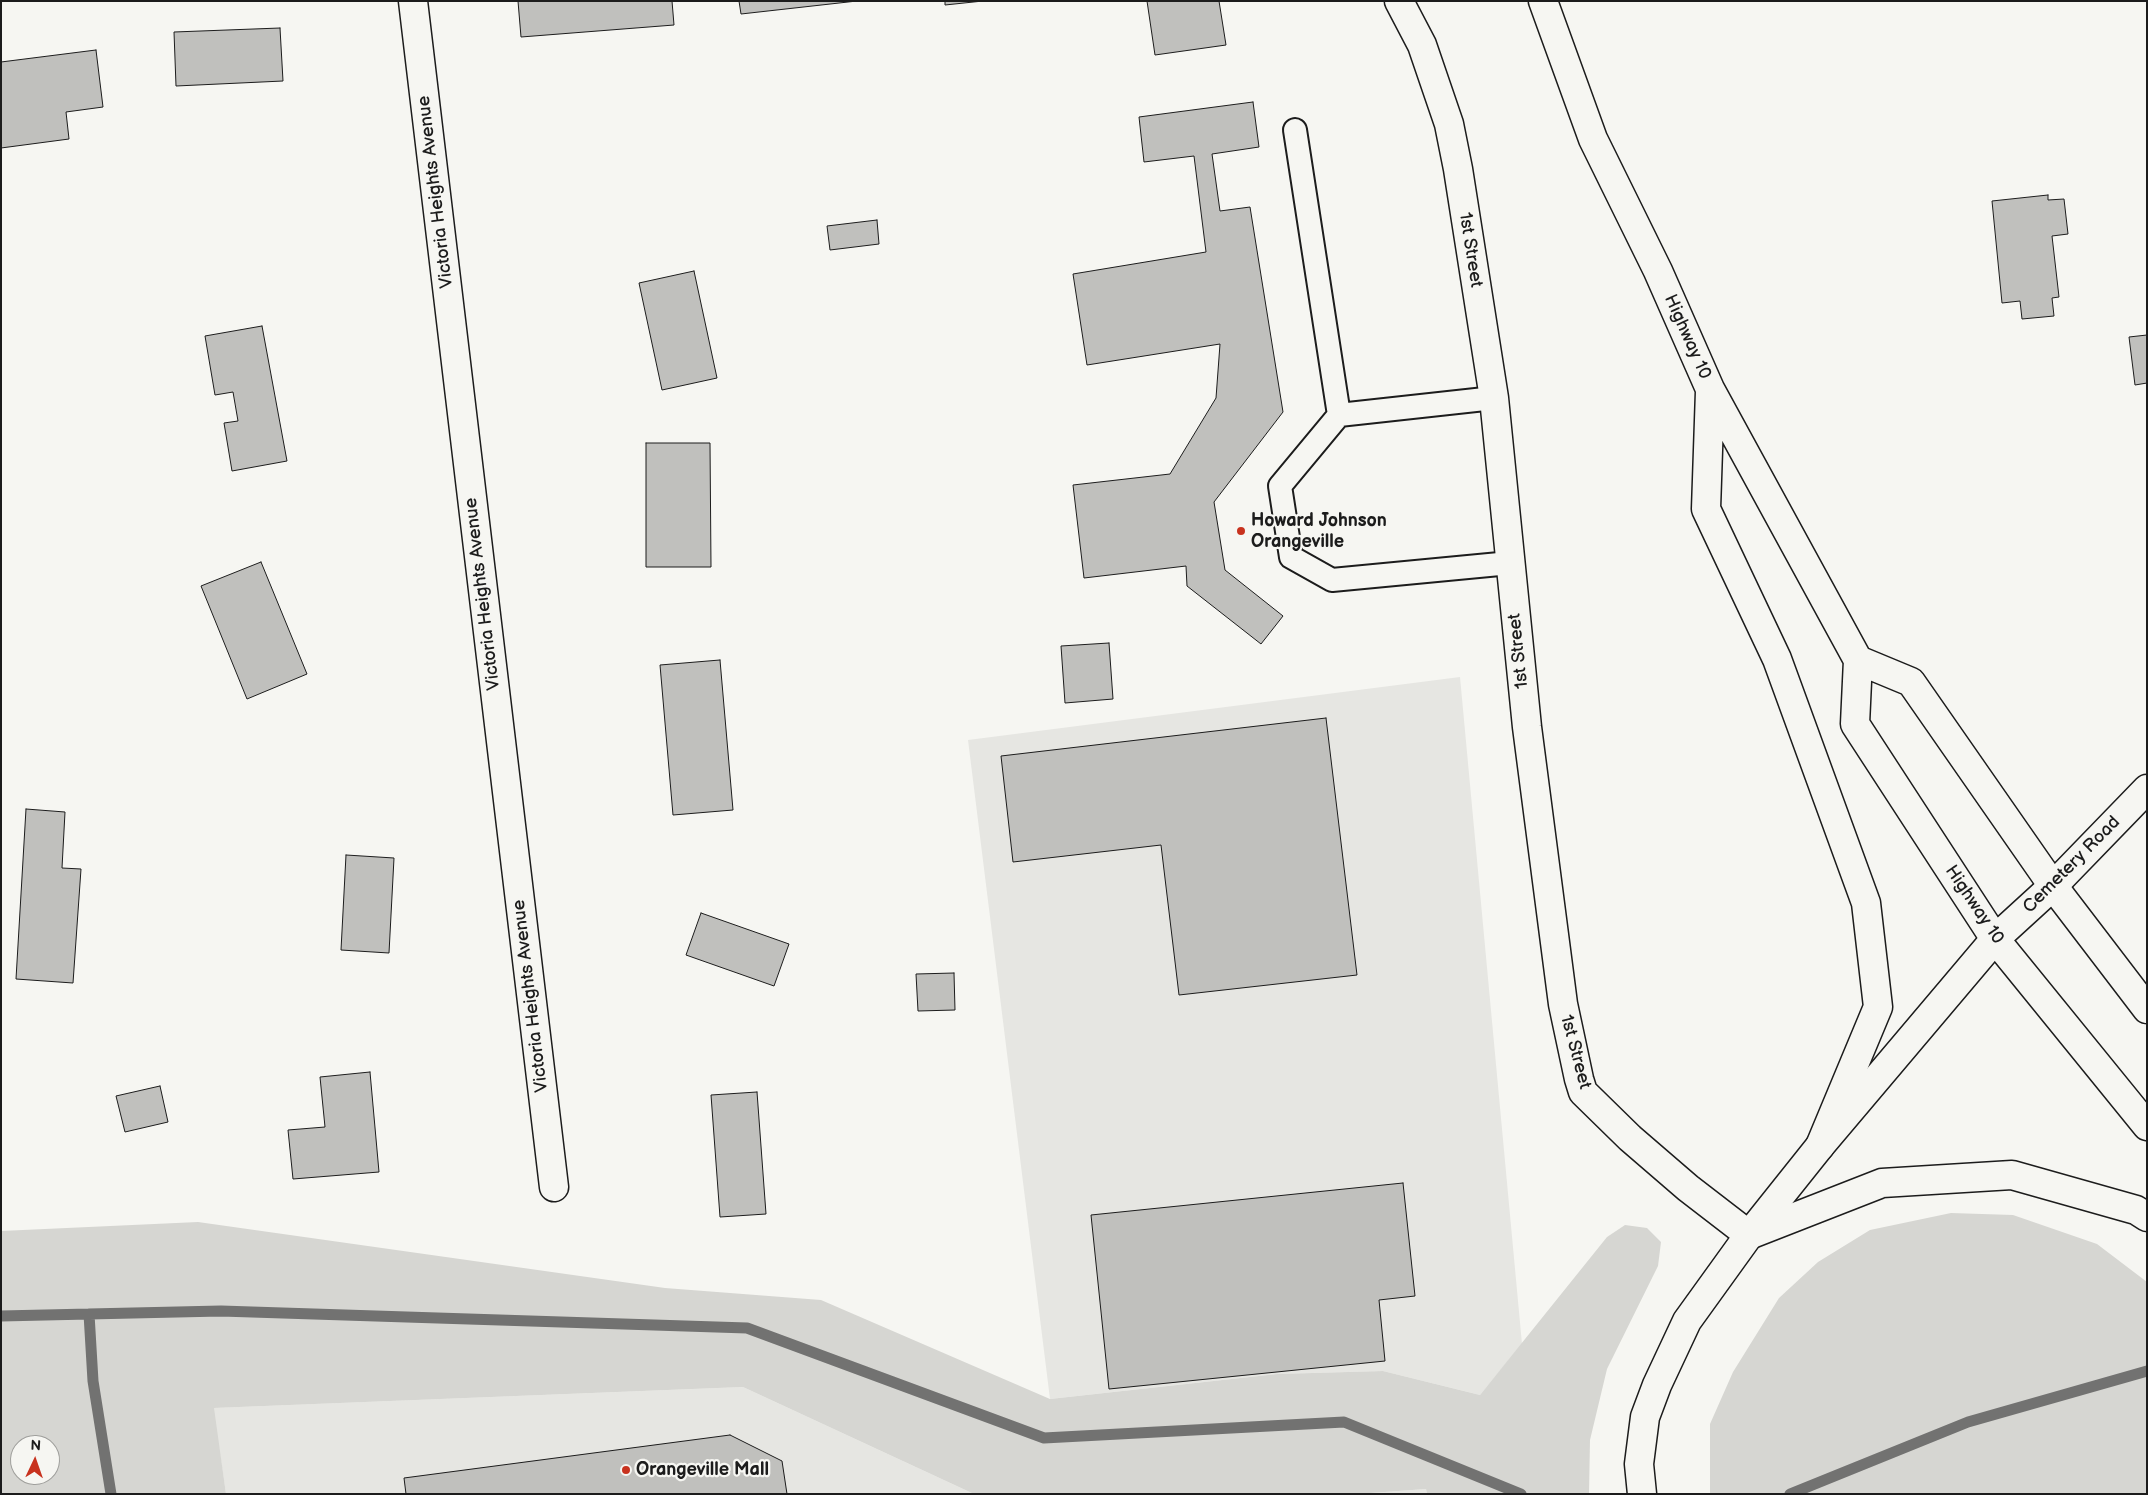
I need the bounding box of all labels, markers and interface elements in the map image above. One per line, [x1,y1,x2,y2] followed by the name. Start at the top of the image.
[413,95,459,289] street label: Victoria Heights Avenue
[1453,211,1487,289] street label: 1st Street
[1659,291,1715,383] street label: Highway 10
[460,497,506,691] street label: Victoria Heights Avenue
[1251,510,1387,552] place label: Howard Johnson Orangeville
[1235,525,1247,537] marker: Howard Johnson Orangeville
[1504,612,1534,690] street label: 1st Street
[2019,812,2125,918] street label: Cemetery Road
[1940,862,2008,948] street label: Highway 10
[508,899,554,1093] street label: Victoria Heights Avenue
[1555,1013,1595,1091] street label: 1st Street
[10,1435,60,1485] north arrow
[30,1437,41,1454] text: N
[636,1459,769,1481] place label: Orangeville Mall
[620,1464,632,1476] marker: Orangeville Mall

